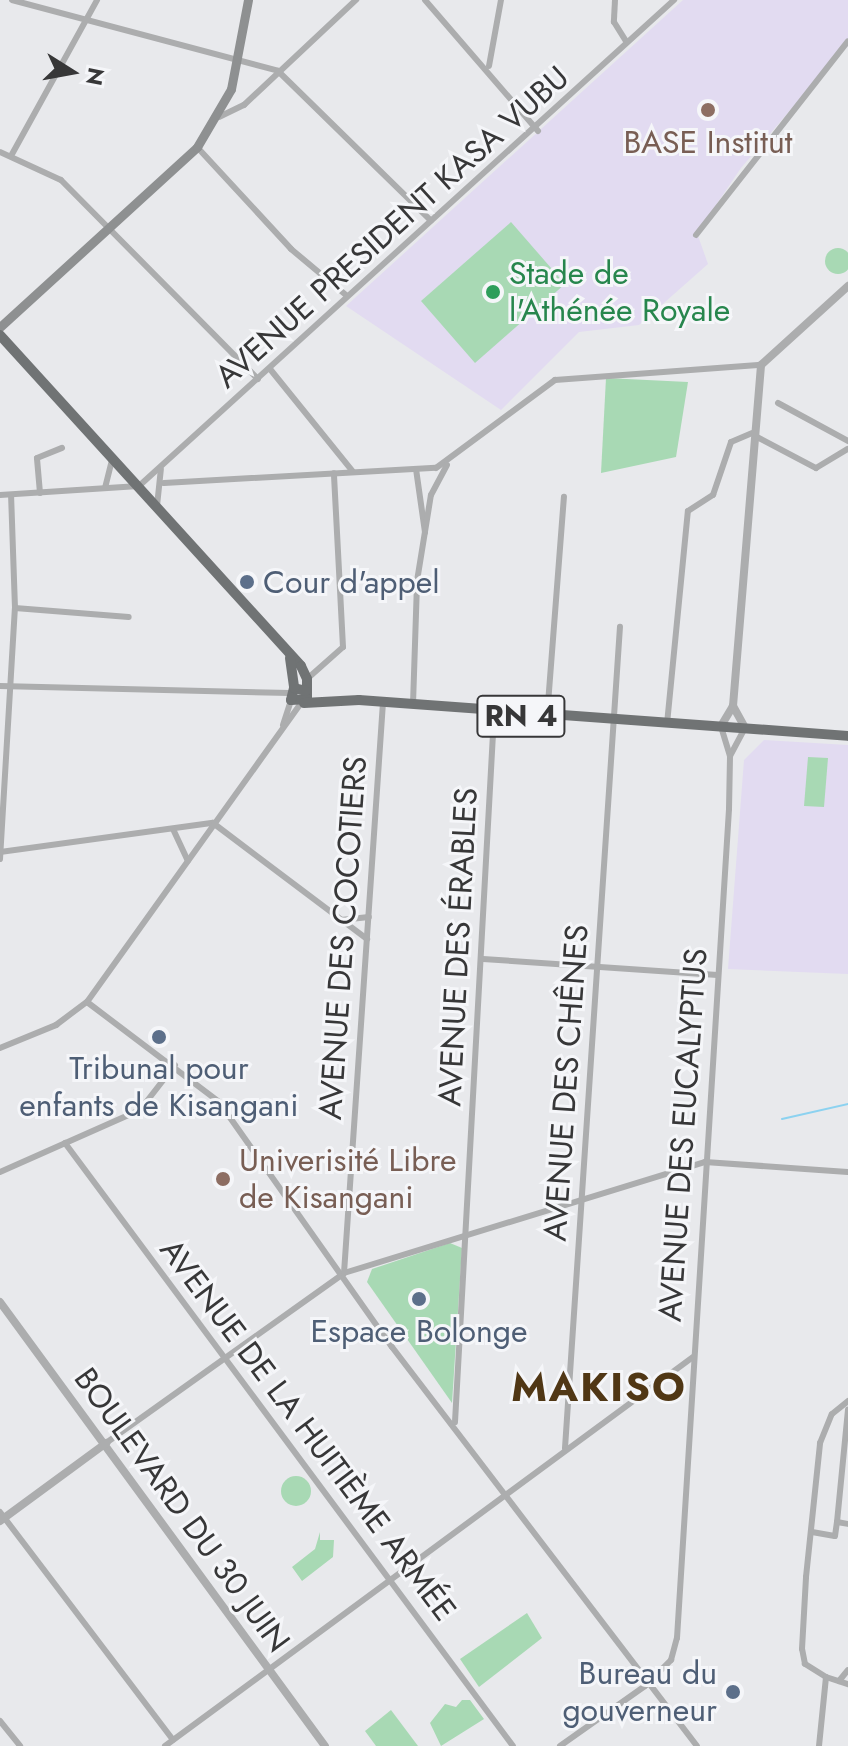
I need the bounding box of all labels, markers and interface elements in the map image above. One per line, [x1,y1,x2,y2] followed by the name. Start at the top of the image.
[32,32,112,112] north arrow
[207,58,577,396] street label: AVENUE PRESIDENT KASA VUBU
[78,65,113,88] text: N
[699,101,717,119] marker: BASE Institut
[624,123,792,161] place label: BASE Institut
[509,255,730,330] place label: Stade de l'Athénée Royale
[484,283,502,301] marker: Stade de l'Athénée Royale
[263,563,440,601] place label: Cour d'appel
[238,573,256,591] marker: Cour d'appel
[475,690,567,742] road number: RN 4
[311,755,375,1121] street label: AVENUE DES COCOTIERS
[430,787,486,1107] street label: AVENUE DES ÉRABLES
[536,923,596,1243] street label: AVENUE DES CHÊNES
[651,947,715,1323] street label: AVENUE DES EUCALYPTUS
[150,1028,168,1046] marker: Tribunal pour enfants de Kisangani
[19,1050,299,1125] place label: Tribunal pour enfants de Kisangani
[239,1142,456,1217] place label: Univerisité Libre de Kisangani
[214,1170,232,1188] marker: Univerisité Libre de Kisangani
[152,1232,464,1628] street label: AVENUE DE LA HUITIÈME ARMÉE
[410,1290,428,1308] marker: Espace Bolonge
[310,1312,528,1350] place label: Espace Bolonge
[66,1361,298,1659] street label: BOULEVARD DU 30 JUIN
[511,1363,687,1411] district label: MAKISO
[562,1655,717,1730] place label: Bureau du gouverneur
[724,1683,742,1701] marker: Bureau du gouverneur

